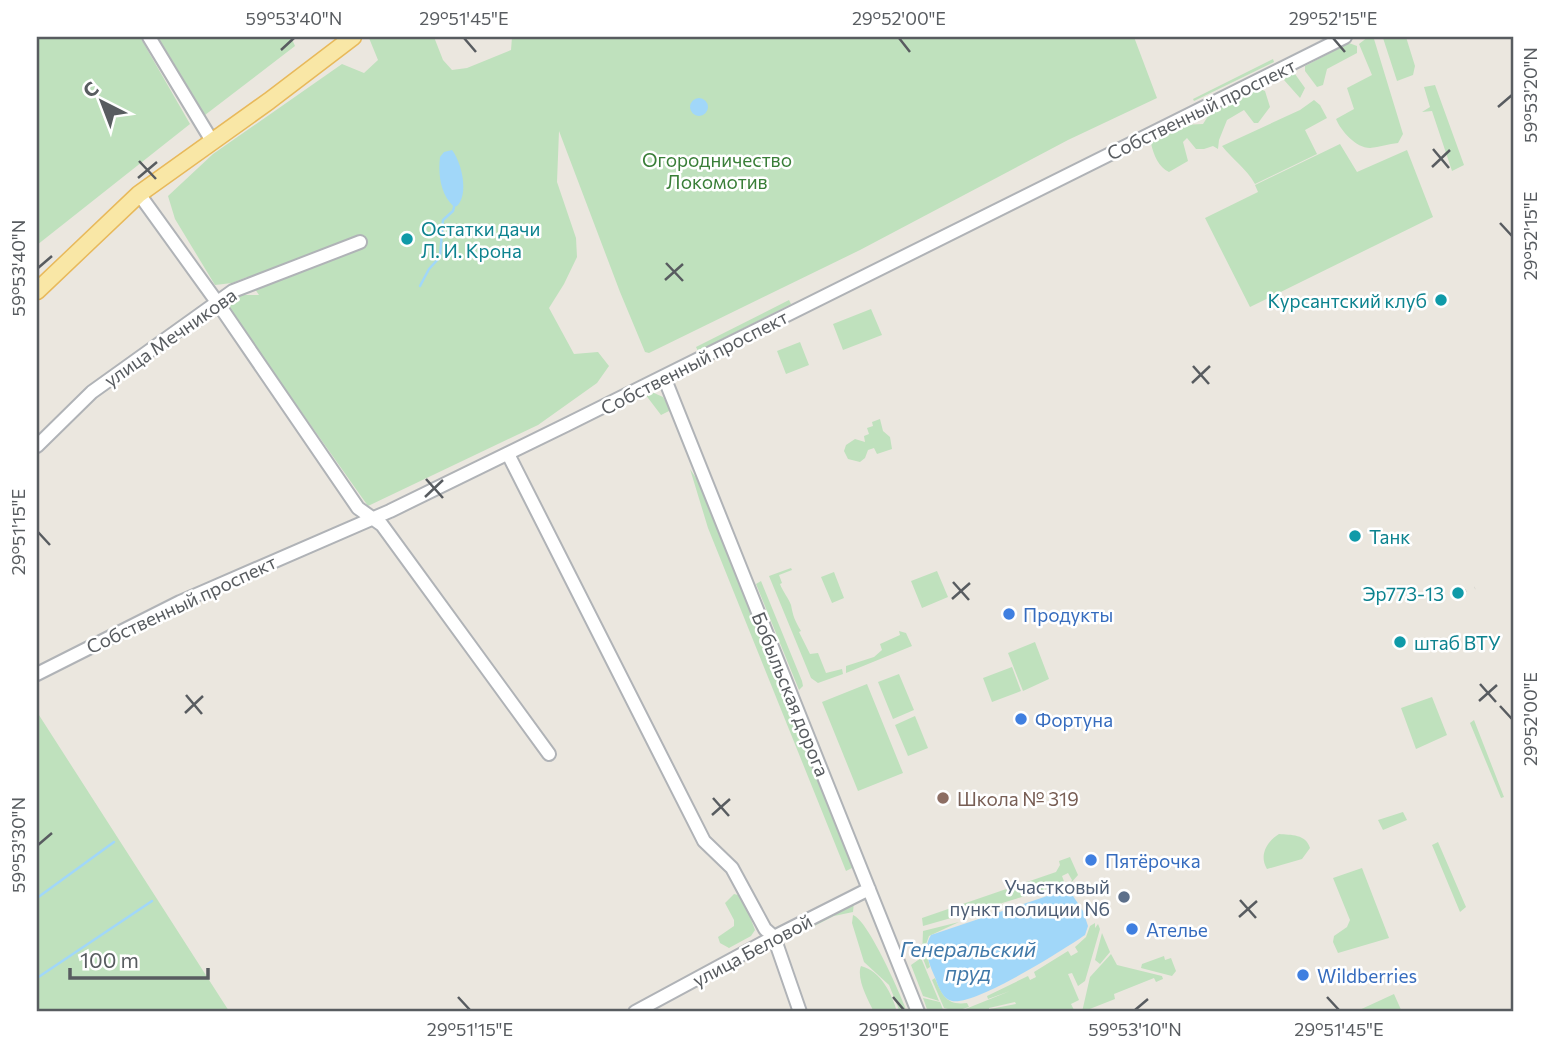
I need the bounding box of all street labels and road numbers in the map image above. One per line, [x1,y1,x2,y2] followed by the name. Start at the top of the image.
[1103,53,1299,165] street label: Собственный проспект
[99,283,241,391] street label: улица Мечникова
[597,305,791,419] street label: Собственный проспект
[82,550,280,658] street label: Собственный проспект
[747,608,835,780] street label: Бобыльская дорога
[688,909,816,991] street label: улица Беловой

